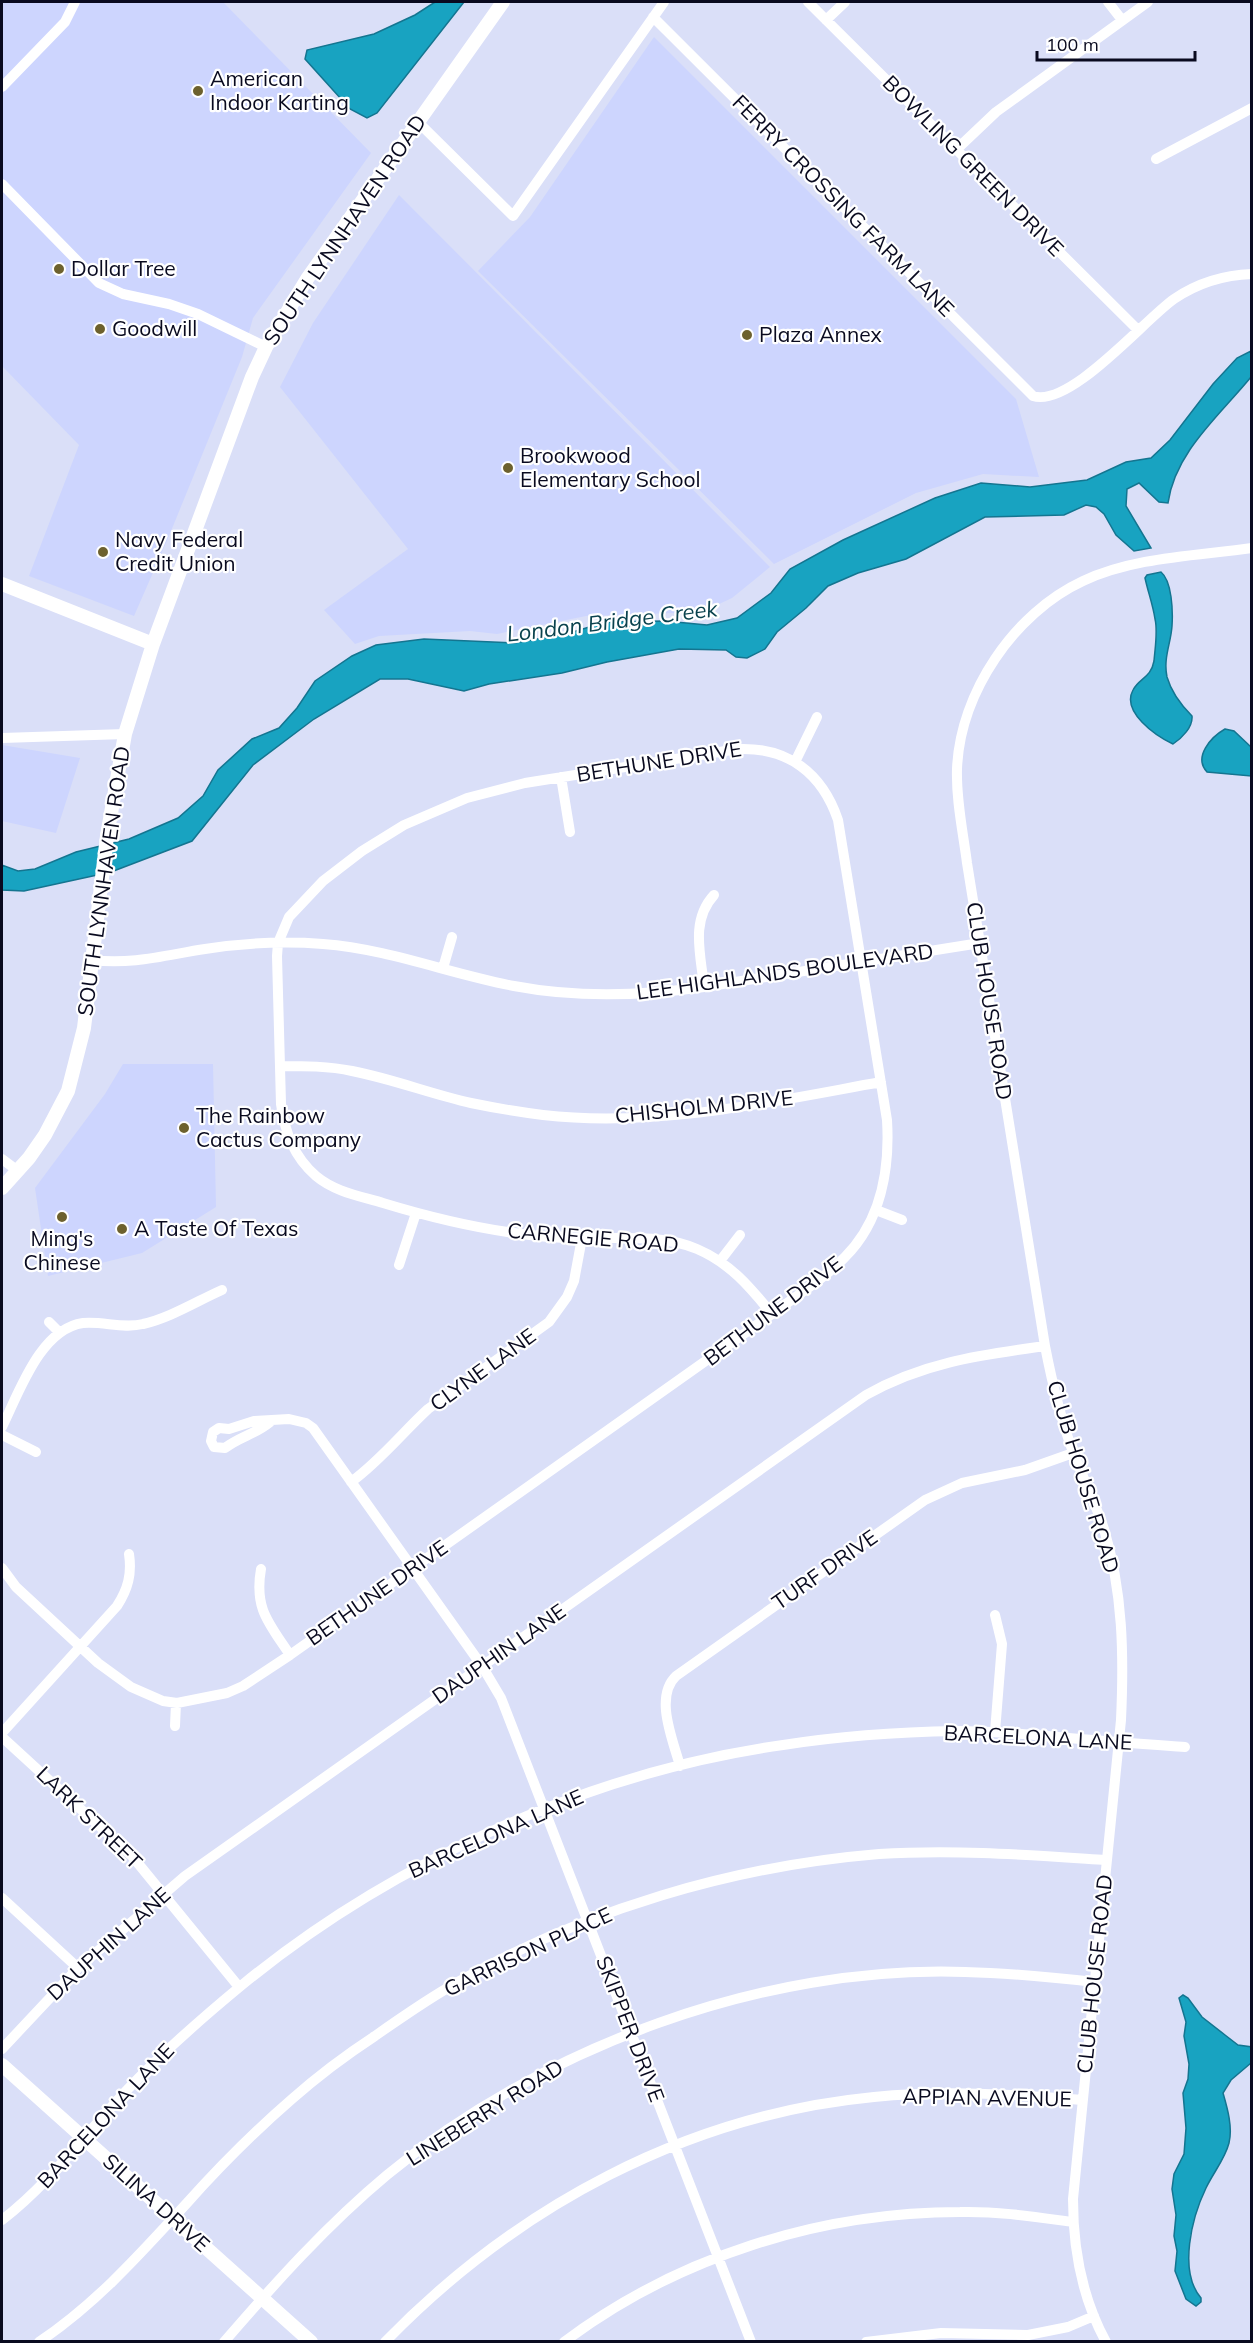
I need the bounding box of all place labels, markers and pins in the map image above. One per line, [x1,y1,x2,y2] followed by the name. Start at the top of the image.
[210,65,349,115] place label: American Indoor Karting
[191,84,205,98] marker: American Indoor Karting
[71,255,176,281] place label: Dollar Tree
[52,262,66,276] marker: Dollar Tree
[112,315,197,341] place label: Goodwill
[759,321,882,347] place label: Plaza Annex
[93,322,107,336] marker: Goodwill
[740,328,754,342] marker: Plaza Annex
[520,442,701,492] place label: Brookwood Elementary School
[501,461,515,475] marker: Brookwood Elementary School
[115,526,243,576] place label: Navy Federal Credit Union
[96,545,110,559] marker: Navy Federal Credit Union
[196,1102,361,1152] place label: The Rainbow Cactus Company
[177,1121,191,1135] marker: The Rainbow Cactus Company
[55,1210,69,1224] marker: Ming's Chinese
[134,1215,298,1241] place label: A Taste Of Texas
[115,1222,129,1236] marker: A Taste Of Texas
[23,1225,101,1275] place label: Ming's Chinese

